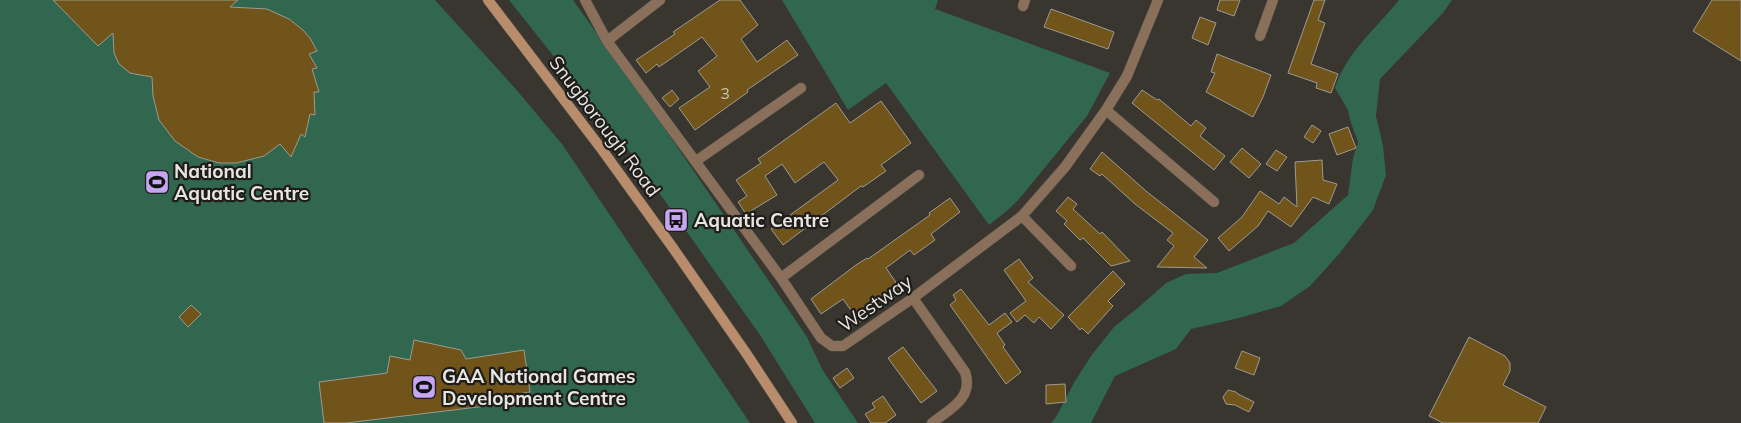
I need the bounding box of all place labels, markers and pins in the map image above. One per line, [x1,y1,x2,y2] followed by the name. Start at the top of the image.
[174,159,309,205] place label: National Aquatic Centre
[144,169,170,195] sports icon: National Aquatic Centre
[663,207,689,233] bus stop icon: Aquatic Centre
[694,208,829,232] place label: Aquatic Centre
[442,364,636,410] place label: GAA National Games Development Centre
[411,374,437,400] sports icon: GAA National Games Development Centre

